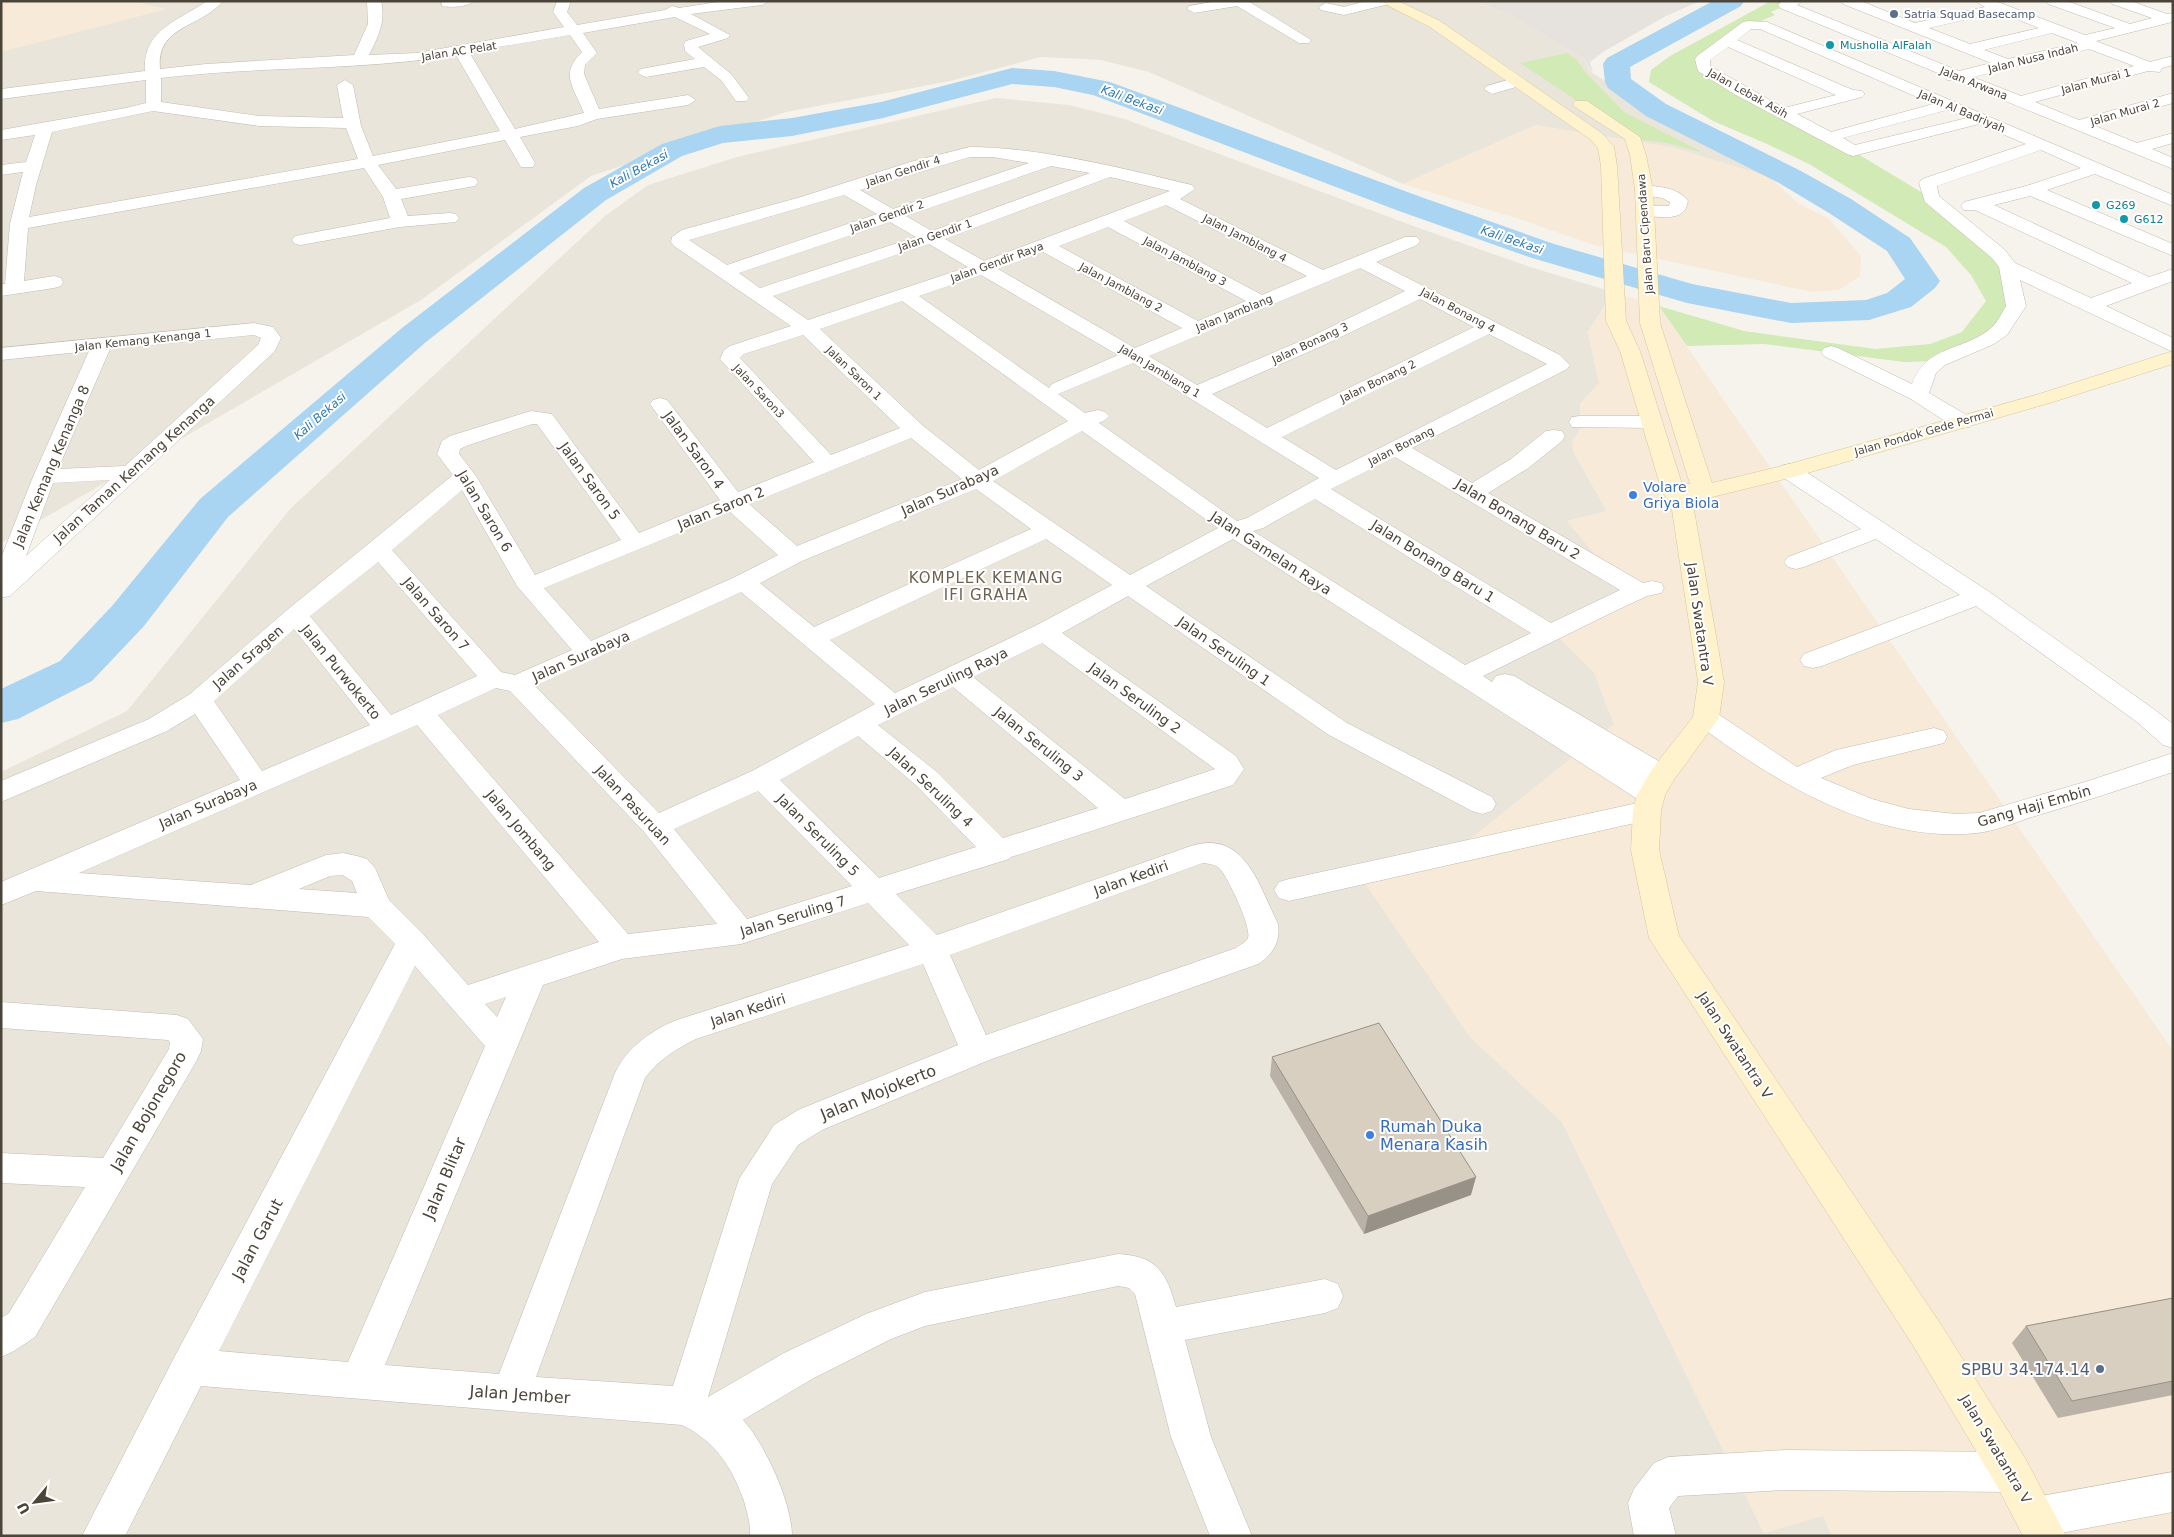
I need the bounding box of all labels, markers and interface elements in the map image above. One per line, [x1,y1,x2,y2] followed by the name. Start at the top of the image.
[1888,8,1900,20] marker: Satria Squad Basecamp
[1904,8,2035,21] place label: Satria Squad Basecamp
[420,39,498,64] street label: Jalan AC Pelat
[1824,39,1836,51] marker: Musholla AlFalah
[1840,39,1932,52] place label: Musholla AlFalah
[1986,41,2080,76] street label: Jalan Nusa Indah
[1937,64,2010,103] street label: Jalan Arwana
[1704,65,1790,121] street label: Jalan Lebak Asih
[2059,66,2132,97] street label: Jalan Murai 1
[1099,82,1165,118] water label: Kali Bekasi
[1915,87,2007,136] street label: Jalan Al Badriyah
[2088,96,2161,129] street label: Jalan Murai 2
[607,147,671,191] water label: Kali Bekasi
[863,153,942,190] street label: Jalan Gendir 4
[1635,173,1656,295] street label: Jalan Baru Cipendawa
[847,198,926,236] street label: Jalan Gendir 2
[2090,199,2102,211] marker: G269
[2106,199,2136,212] place label: G269
[1200,211,1289,265] street label: Jalan Jamblang 4
[2118,213,2130,225] marker: G612
[2134,213,2164,226] place label: G612
[895,217,974,255] street label: Jalan Gendir 1
[1479,223,1546,257] water label: Kali Bekasi
[1140,234,1229,289] street label: Jalan Jamblang 3
[948,240,1045,286] street label: Jalan Gendir Raya
[1076,260,1165,315] street label: Jalan Jamblang 2
[1417,285,1497,336] street label: Jalan Bonang 4
[1193,292,1274,335] street label: Jalan Jamblang
[1269,320,1350,367] street label: Jalan Bonang 3
[73,327,212,354] street label: Jalan Kemang Kenanga 1
[1116,342,1203,401] street label: Jalan Jamblang 1
[822,343,884,403] street label: Jalan Saron 1
[1337,357,1418,406] street label: Jalan Bonang 2
[730,361,787,421] street label: Jalan Saron3
[9,383,92,550] street label: Jalan Kemang Kenanga 8
[291,389,350,443] water label: Kali Bekasi
[49,392,218,546] street label: Jalan Taman Kemang Kenanga
[1852,406,1995,459] street label: Jalan Pondok Gede Permai
[660,407,728,492] street label: Jalan Saron 4
[1365,424,1436,469] street label: Jalan Bonang
[556,438,624,523] street label: Jalan Saron 5
[898,461,1001,519] street label: Jalan Surabaya
[454,466,516,555] street label: Jalan Saron 6
[1452,475,1583,563] street label: Jalan Bonang Baru 2
[1643,479,1719,511] place label: Volare Griya Biola
[674,483,767,533] street label: Jalan Saron 2
[1627,489,1639,501] marker: Volare Griya Biola
[1207,507,1334,598] street label: Jalan Gamelan Raya
[1367,516,1498,606] street label: Jalan Bonang Baru 1
[1683,560,1717,687] street label: Jalan Swatantra V
[909,569,1063,604] district label: KOMPLEK KEMANG IFI GRAHA
[399,573,472,654] street label: Jalan Saron 7
[1174,612,1273,689] street label: Jalan Seruling 1
[297,621,384,723] street label: Jalan Purwokerto
[209,622,286,693] street label: Jalan Sragen
[529,627,632,685] street label: Jalan Surabaya
[881,644,1010,718] street label: Jalan Seruling Raya
[1085,659,1184,737] street label: Jalan Seruling 2
[991,703,1087,785] street label: Jalan Seruling 3
[885,743,977,830] street label: Jalan Seruling 4
[591,761,674,848] street label: Jalan Pasuruan
[156,776,259,832] street label: Jalan Surabaya
[1976,782,2092,830] street label: Gang Haji Embin
[482,786,559,873] street label: Jalan Jombang
[773,790,862,879] street label: Jalan Seruling 5
[1091,857,1170,899] street label: Jalan Kediri
[737,892,848,940] street label: Jalan Seruling 7
[1694,988,1776,1102] street label: Jalan Swatantra V
[707,990,788,1030] street label: Jalan Kediri
[106,1048,190,1175] street label: Jalan Bojonegoro
[817,1061,939,1125] street label: Jalan Mojokerto
[1380,1117,1488,1154] place label: Rumah Duka Menara Kasih
[1364,1129,1376,1141] marker: Rumah Duka Menara Kasih
[418,1134,470,1223] street label: Jalan Blitar
[228,1195,287,1284] street label: Jalan Garut
[1961,1360,2090,1379] place label: SPBU 34.174.14
[2094,1363,2106,1375] marker: SPBU 34.174.14
[468,1381,571,1408] street label: Jalan Jember
[1957,1391,2035,1507] street label: Jalan Swatantra V
[10,1477,60,1527] north arrow
[14,1499,33,1517] text: U

